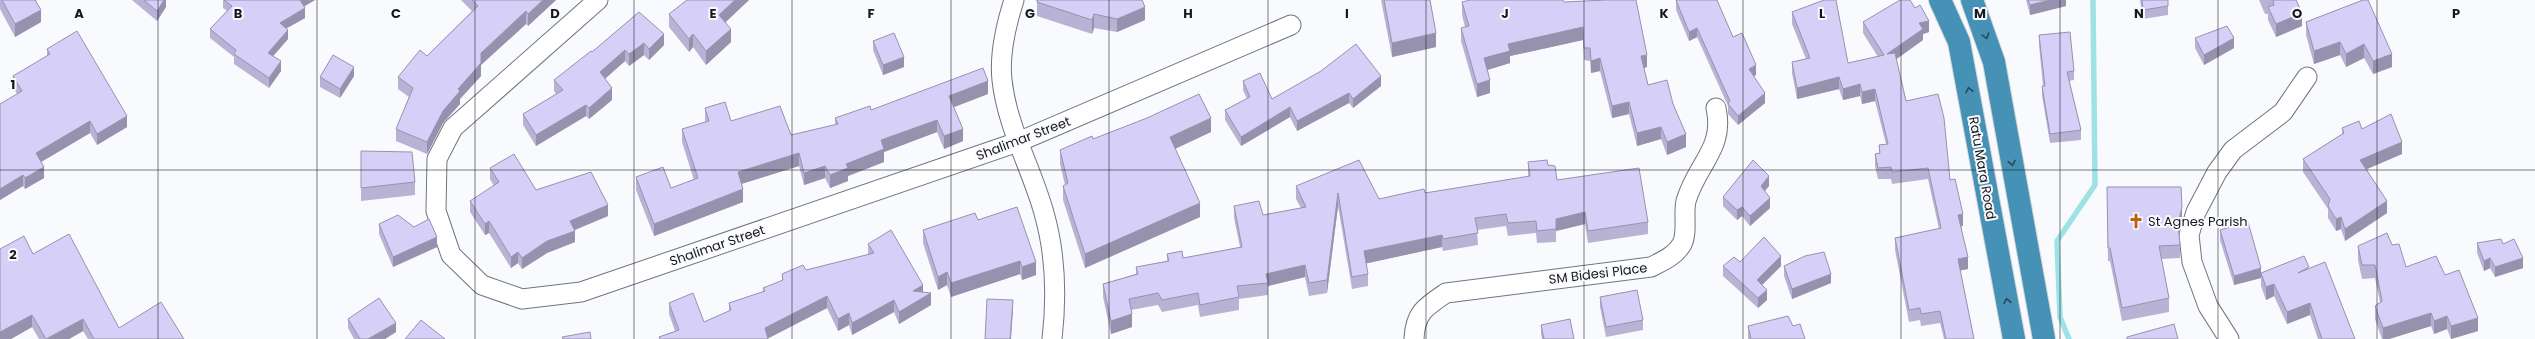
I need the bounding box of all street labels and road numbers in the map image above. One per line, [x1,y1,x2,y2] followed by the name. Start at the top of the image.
[973,112,1073,165] street label: Shalimar Street
[1964,115,2001,221] street label: Ratu Mara Road
[667,220,768,271] street label: Shalimar Street
[1548,258,1648,289] street label: SM Bidesi Place

